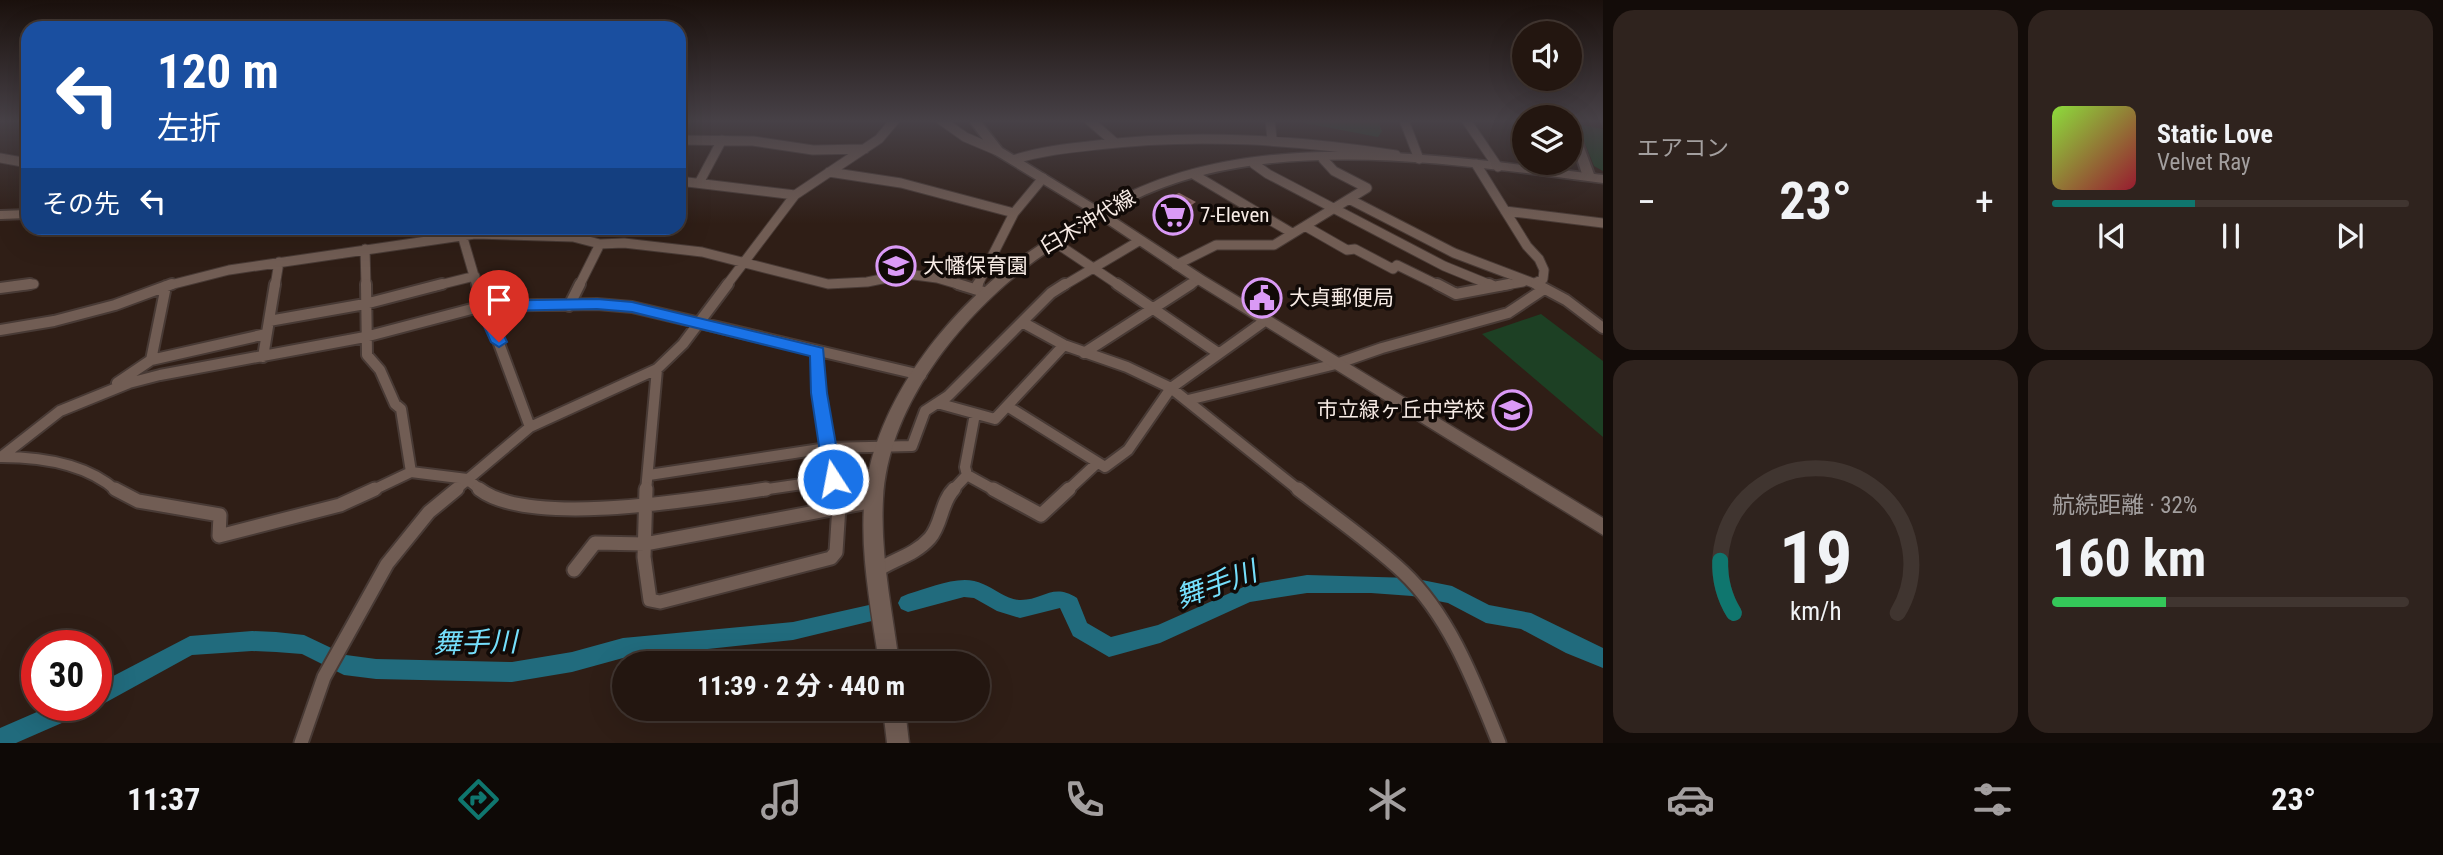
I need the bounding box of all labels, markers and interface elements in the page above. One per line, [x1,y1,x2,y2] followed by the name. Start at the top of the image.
[1512,21,1582,175] map controls
[1512,21,1582,91] button: sound
[157,43,279,100] text: 120 m
[42,49,133,140] icon: left
[1512,105,1582,175] button: layers
[157,109,221,147] text: 左折
[2157,119,2273,149] text: Static Love
[1637,135,1729,162] text: エアコン
[2157,149,2251,176] text: Velvet Ray
[1779,171,1852,232] text: 23°
[1637,180,1656,224] text: −
[1975,180,1994,224] text: +
[134,182,172,220] icon: left
[1037,185,1139,259] street label: 臼木沖代線
[42,189,120,219] text: その先
[1152,194,1194,236] supermarket icon: 7-Eleven
[1200,203,1269,227] place label: 7-Eleven
[2093,217,2131,255] icon: previous
[2212,217,2250,255] icon: pause
[2331,217,2369,255] icon: next
[875,245,917,287] school or university icon: 大幡保育園
[923,254,1028,278] place label: 大幡保育園
[469,270,529,342] pin
[1241,277,1283,319] public building icon: 大貞郵便局
[480,281,518,319] icon: arrive
[1289,286,1394,310] place label: 大貞郵便局
[1491,389,1533,431] school or university icon: 市立緑ヶ丘中学校
[1317,398,1485,422] place label: 市立緑ヶ丘中学校
[796,442,870,516] position arrow
[2052,492,2197,519] text: 航続距離 · 32%
[1779,515,1852,601] text: 19
[2052,528,2206,589] text: 160 km
[1171,554,1264,614] water label: 舞手川
[1790,596,1841,625] text: km/h
[433,625,520,660] water label: 舞手川
[21,630,112,721] speed limit sign: 30
[697,671,905,701] text: 11:39 · 2 分 · 440 m
[454,775,503,824] icon: directions
[757,775,806,824] icon: music
[1060,775,1109,824] icon: phone
[1363,775,1412,824] icon: climate
[1666,775,1715,824] icon: car
[1968,775,2017,824] icon: filters
[127,780,200,818] text: 11:37
[2271,780,2316,818] text: 23°

